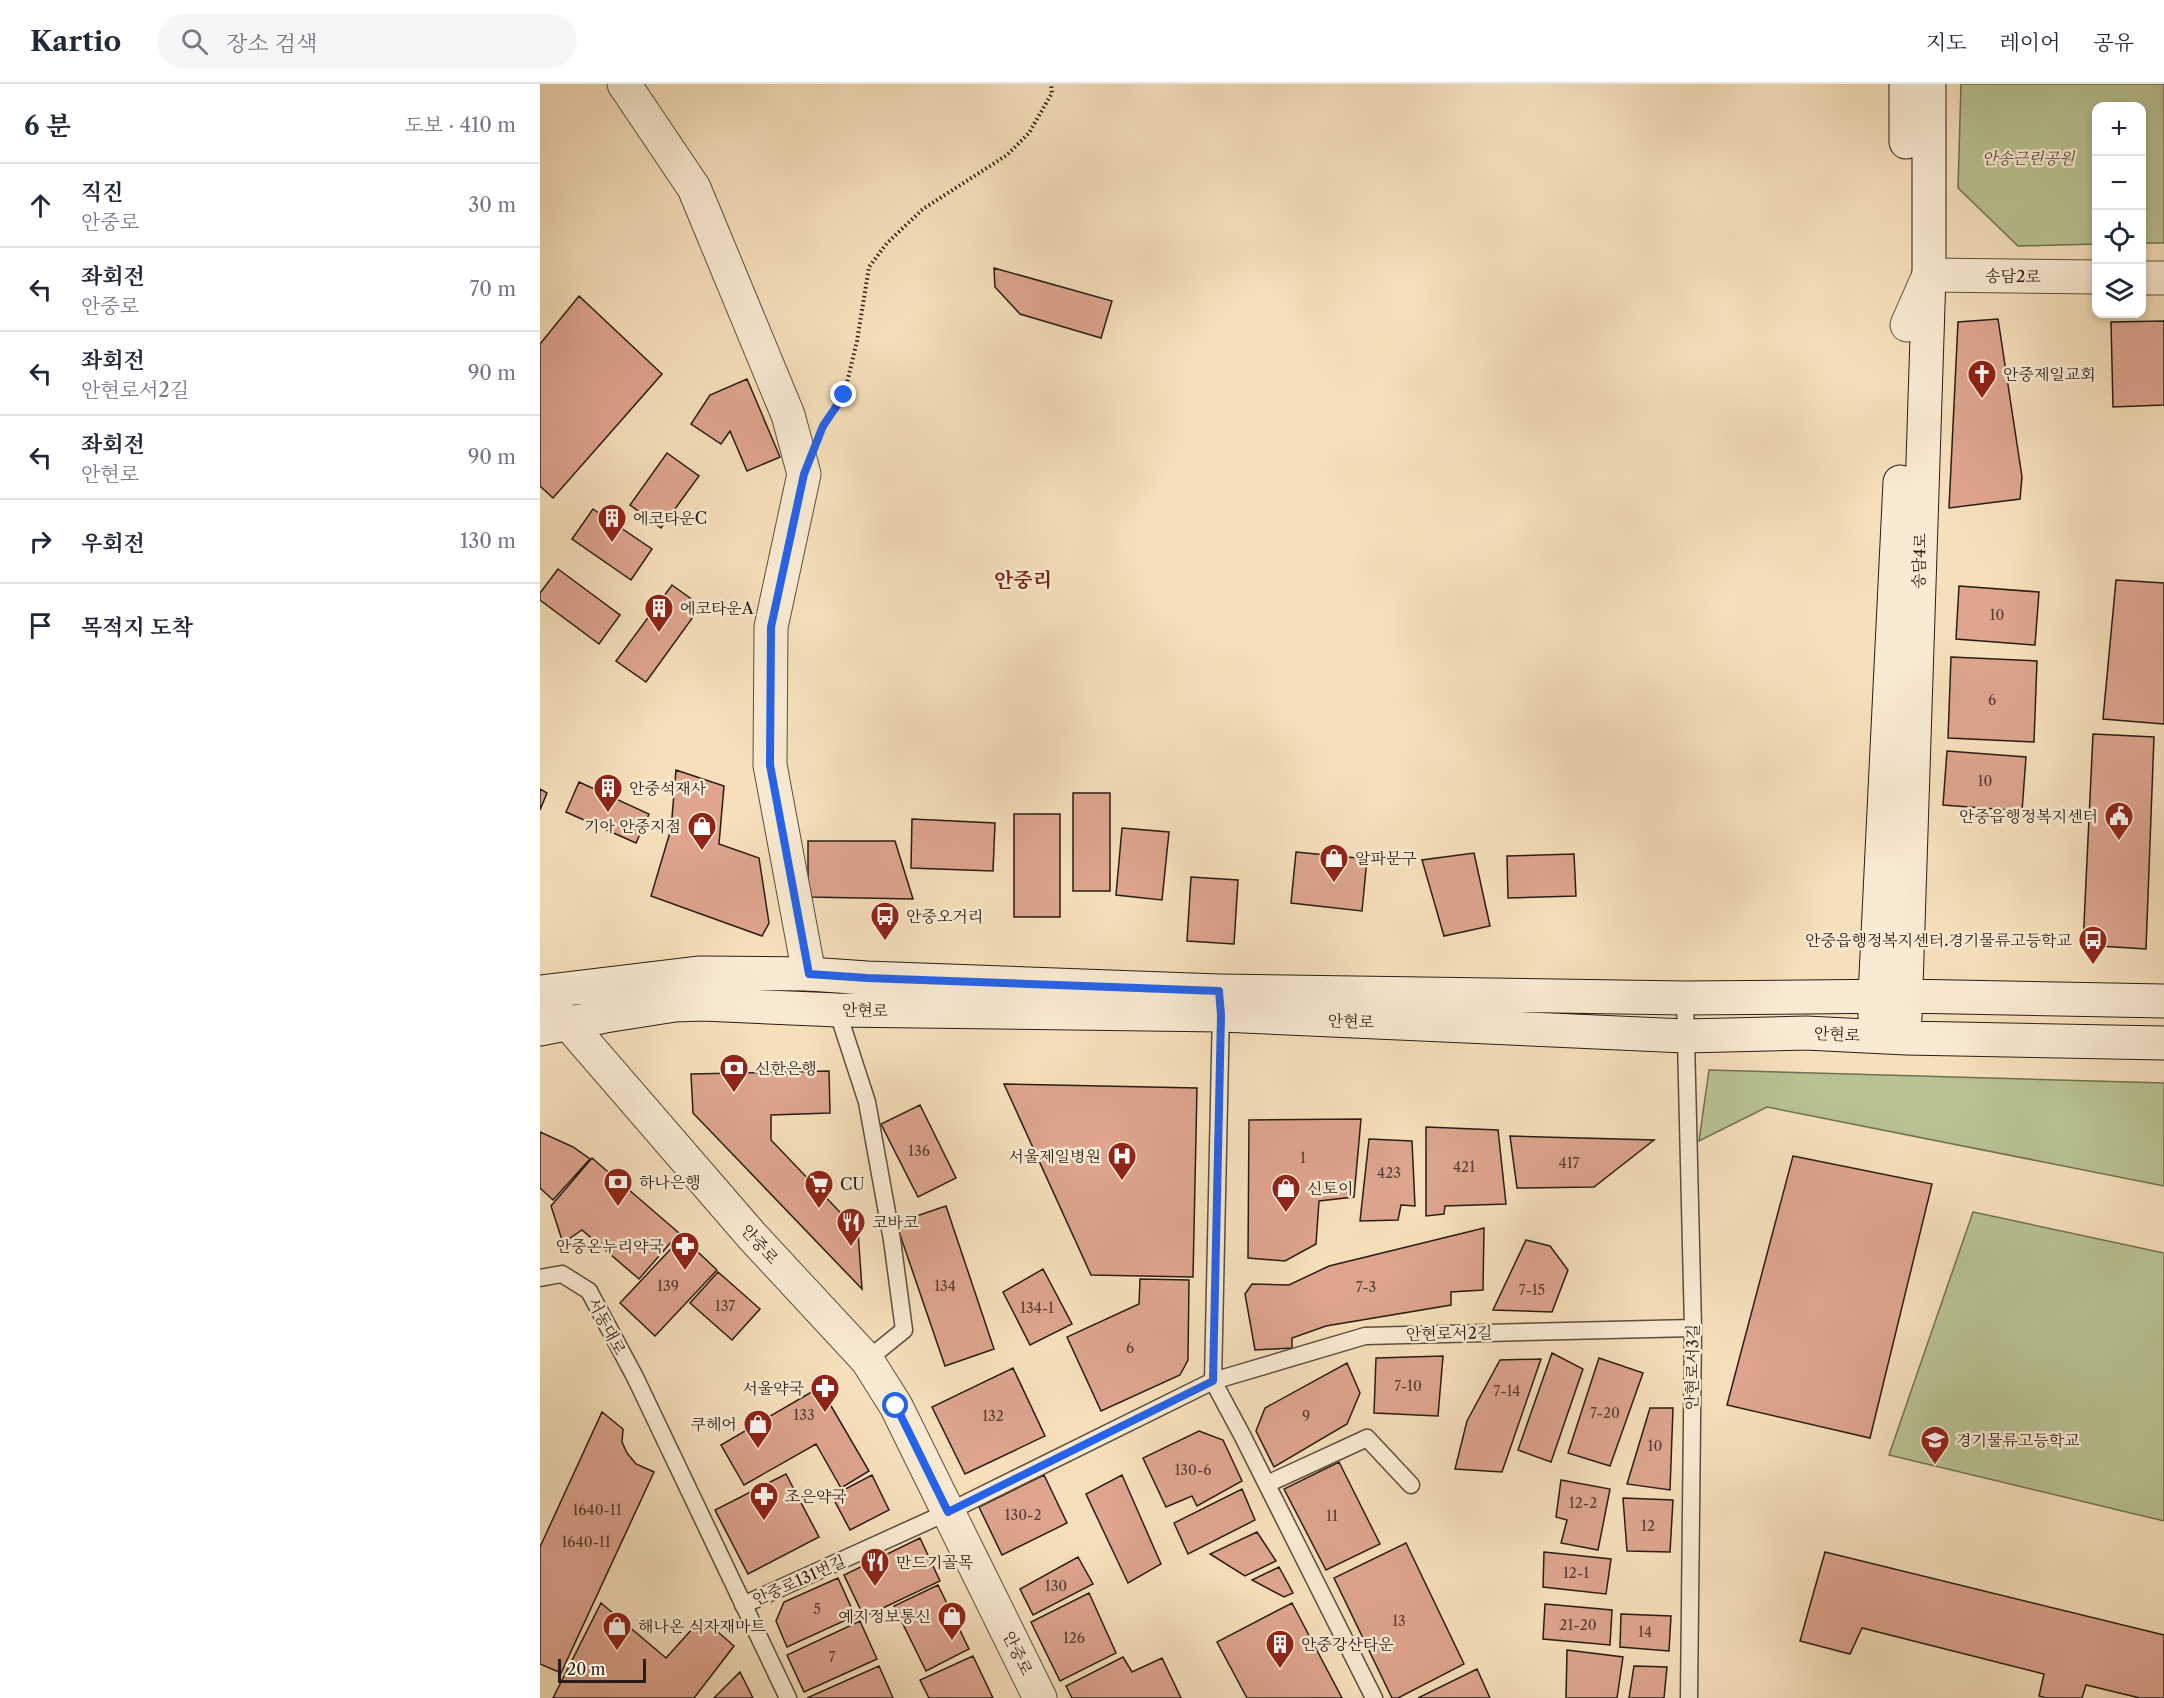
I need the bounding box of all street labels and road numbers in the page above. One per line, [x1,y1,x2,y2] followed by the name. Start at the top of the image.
[1985,266,2041,286] street label: 송담2로
[1908,532,1930,589] street label: 송담4로
[842,1000,889,1020] street label: 안현로
[1327,1010,1375,1032] street label: 안현로
[1813,1023,1861,1045] street label: 안현로
[737,1220,783,1268] street label: 안중로
[584,1294,631,1358] street label: 서동대로
[1406,1322,1492,1344] street label: 안현로서2길
[1681,1324,1703,1410] street label: 안현로서3길
[749,1551,849,1609] street label: 안중로131번길
[999,1628,1037,1679] street label: 안중로

